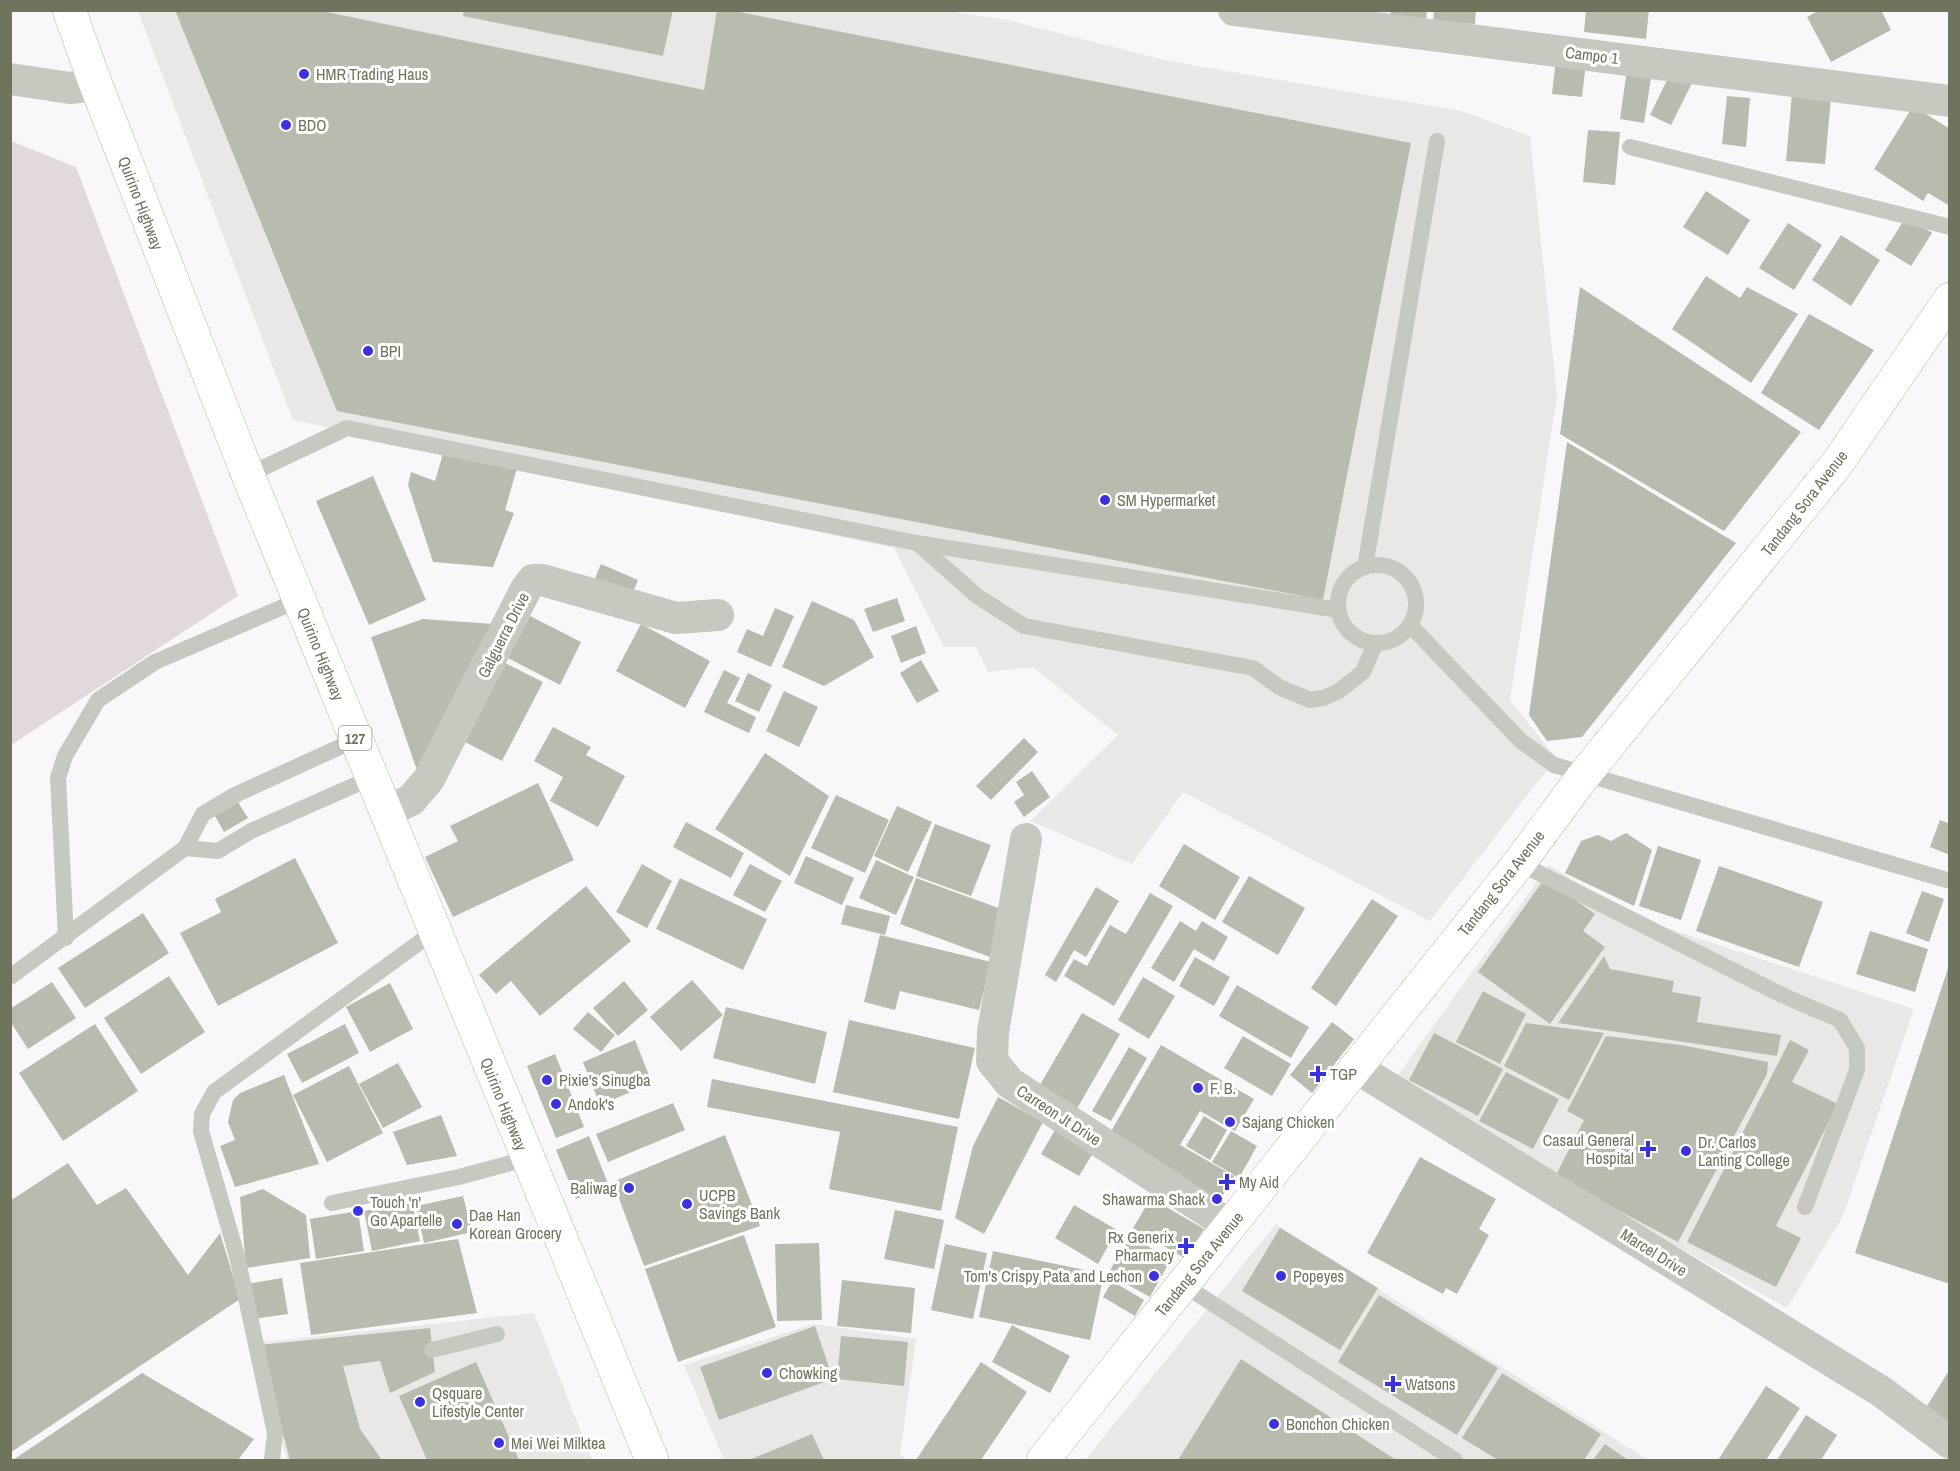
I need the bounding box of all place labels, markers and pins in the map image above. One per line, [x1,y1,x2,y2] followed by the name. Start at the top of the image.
[316,63,428,85] place label: HMR Trading Haus
[297,67,311,81] marker: HMR Trading Haus
[298,114,326,136] place label: BDO
[279,118,293,132] marker: BDO
[380,340,401,362] place label: BPI
[361,344,375,358] marker: BPI
[1117,489,1216,511] place label: SM Hypermarket
[1098,493,1112,507] marker: SM Hypermarket
[1330,1063,1357,1085] place label: TGP
[1311,1067,1325,1081] marker: TGP
[559,1069,651,1091] place label: Pixie's Sinugba
[540,1073,554,1087] marker: Pixie's Sinugba
[1210,1077,1236,1099] place label: F. B.
[1191,1081,1205,1095] marker: F. B.
[567,1093,614,1115] place label: Andok's
[549,1097,563,1111] marker: Andok's
[1242,1111,1335,1133] place label: Sajang Chicken
[1223,1115,1237,1129] marker: Sajang Chicken
[1543,1129,1634,1169] place label: Casaul General Hospital
[1698,1131,1790,1171] place label: Dr. Carlos Lanting College
[1639,1140,1657,1158] marker: Casaul General Hospital
[1679,1144,1693,1158] marker: Dr. Carlos Lanting College
[1239,1171,1279,1193] place label: My Aid
[1220,1175,1234,1189] marker: My Aid
[570,1177,618,1199] place label: Baliwag
[622,1181,636,1195] marker: Baliwag
[699,1184,780,1224] place label: UCPB Savings Bank
[1102,1188,1205,1210] place label: Shawarma Shack
[370,1191,442,1231] place label: Touch 'n' Go Apartelle
[1210,1192,1224,1206] marker: Shawarma Shack
[680,1197,694,1211] marker: UCPB Savings Bank
[351,1204,365,1218] marker: Touch 'n' Go Apartelle
[469,1204,562,1244] place label: Dae Han Korean Grocery
[450,1217,464,1231] marker: Dae Han Korean Grocery
[1108,1226,1174,1266] place label: Rx Generix Pharmacy
[1179,1239,1193,1253] marker: Rx Generix Pharmacy
[964,1265,1142,1287] place label: Tom's Crispy Pata and Lechon
[1293,1265,1344,1287] place label: Popeyes
[1147,1269,1161,1283] marker: Tom's Crispy Pata and Lechon
[1274,1269,1288,1283] marker: Popeyes
[779,1362,838,1384] place label: Chowking
[760,1366,774,1380] marker: Chowking
[1405,1373,1456,1395] place label: Watsons
[1386,1377,1400,1391] marker: Watsons
[432,1382,525,1422] place label: Qsquare Lifestyle Center
[413,1395,427,1409] marker: Qsquare Lifestyle Center
[1286,1413,1390,1435] place label: Bonchon Chicken
[1267,1417,1281,1431] marker: Bonchon Chicken
[511,1432,606,1454] place label: Mei Wei Milktea
[492,1436,506,1450] marker: Mei Wei Milktea

